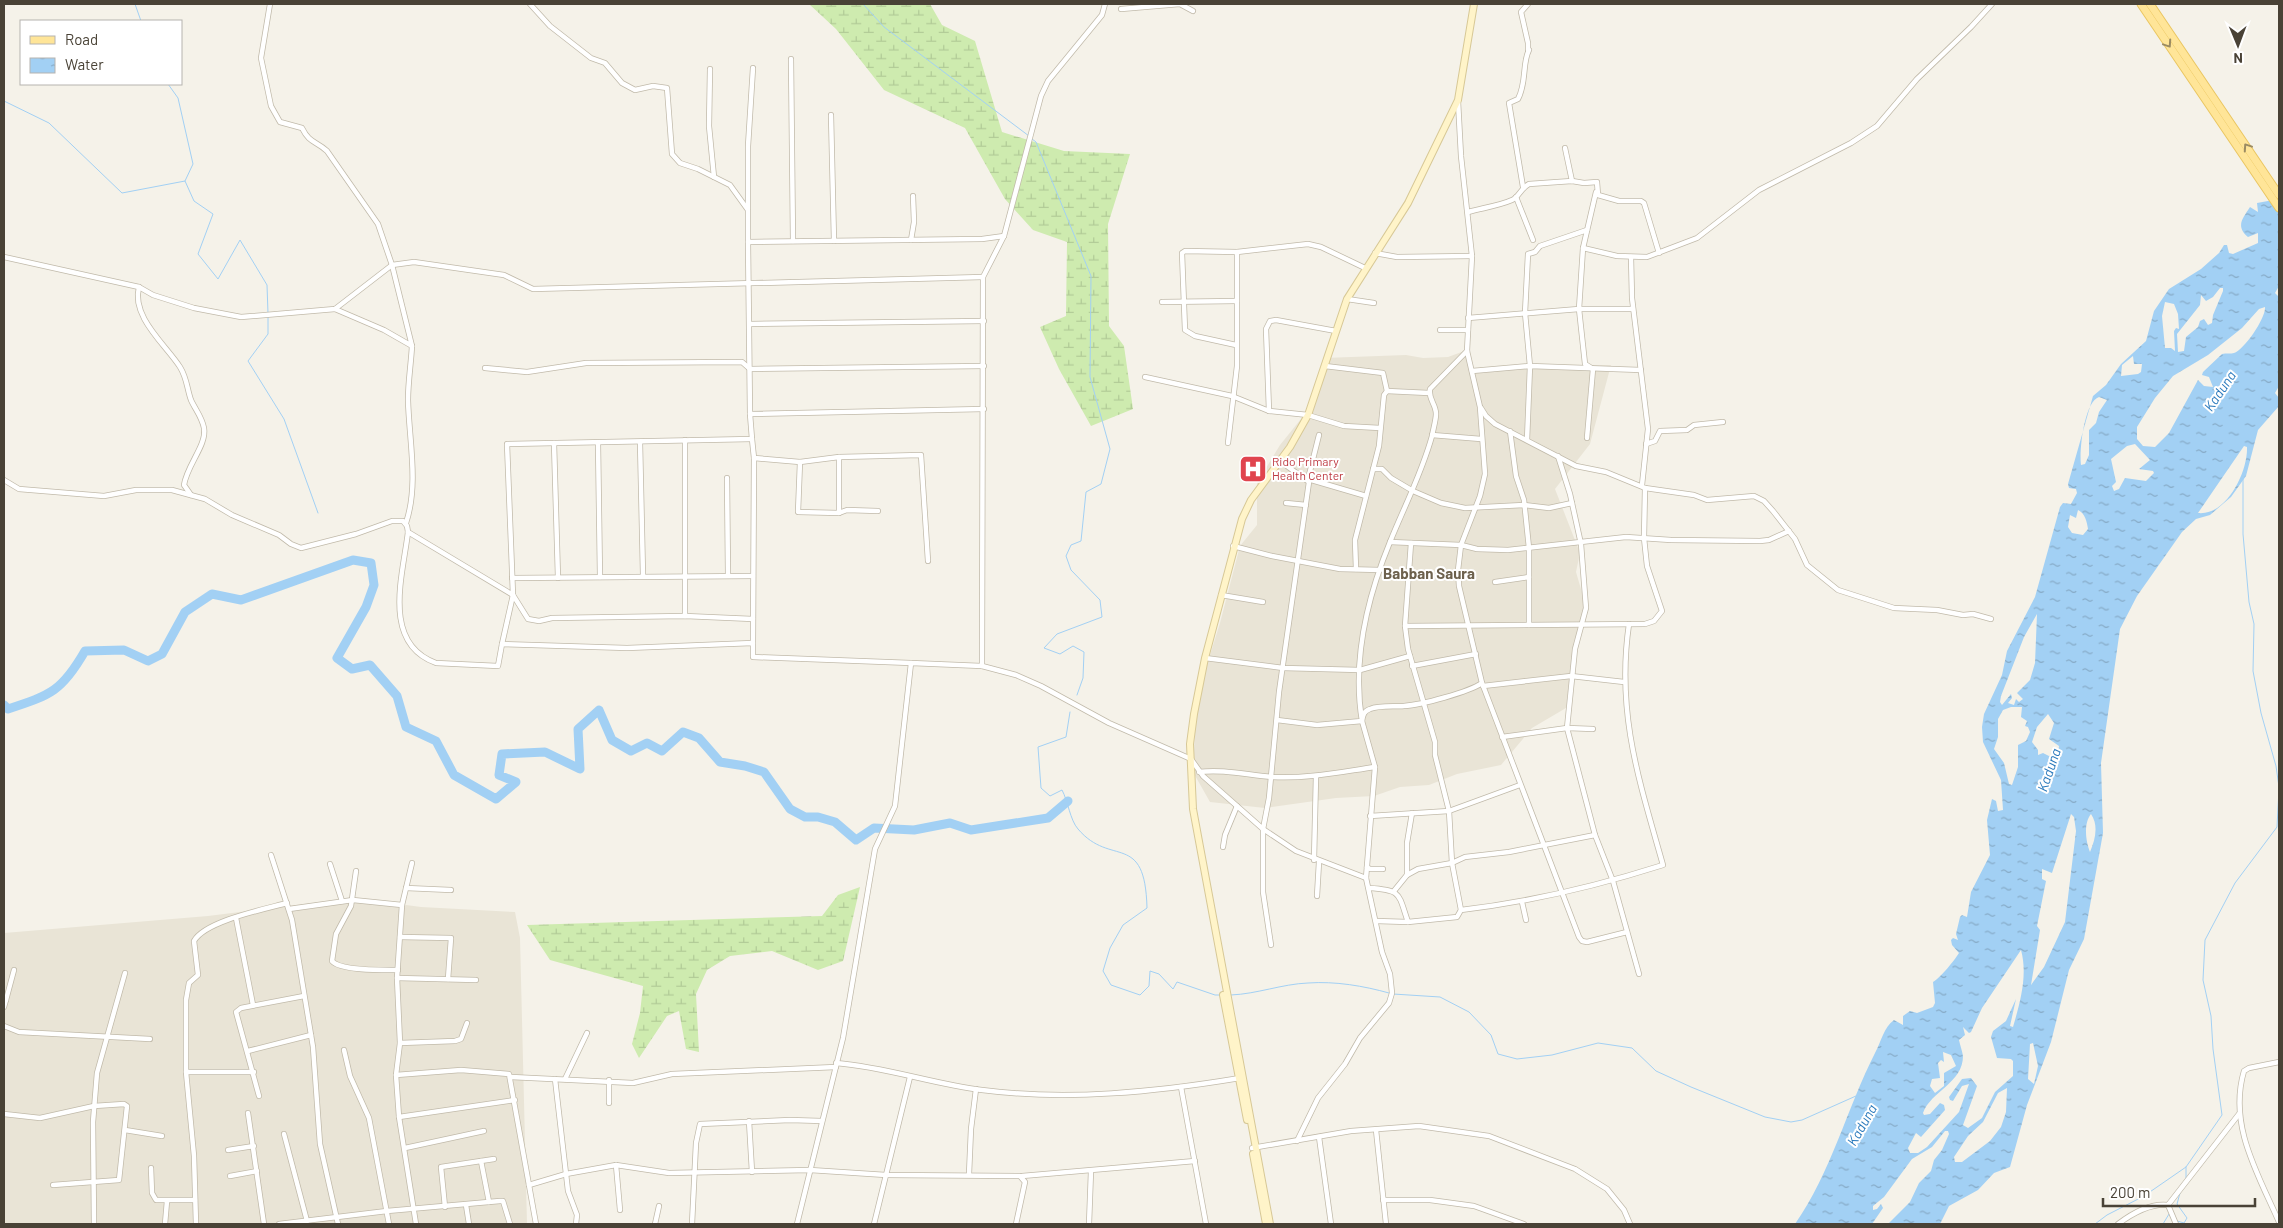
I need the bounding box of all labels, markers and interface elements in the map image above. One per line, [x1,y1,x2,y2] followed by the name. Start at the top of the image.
[20,20,182,85] legend
[2213,20,2263,70] north arrow
[65,30,98,48] text: Road
[2162,38,2171,48] one-way arrow
[2233,50,2243,67] text: N
[65,55,104,73] text: Water
[2244,143,2253,152] one-way arrow
[2200,367,2239,414] water label: Kaduna
[1238,454,1268,484] hospital icon: Rido Primary Health Center
[1272,454,1344,482] place label: Rido Primary Health Center
[1383,564,1475,582] district label: Babban Saura
[2033,746,2064,794] water label: Kaduna
[1843,1101,1880,1148] water label: Kaduna
[2103,1176,2256,1208] scale bar
[2110,1183,2150,1201] text: 200 m

